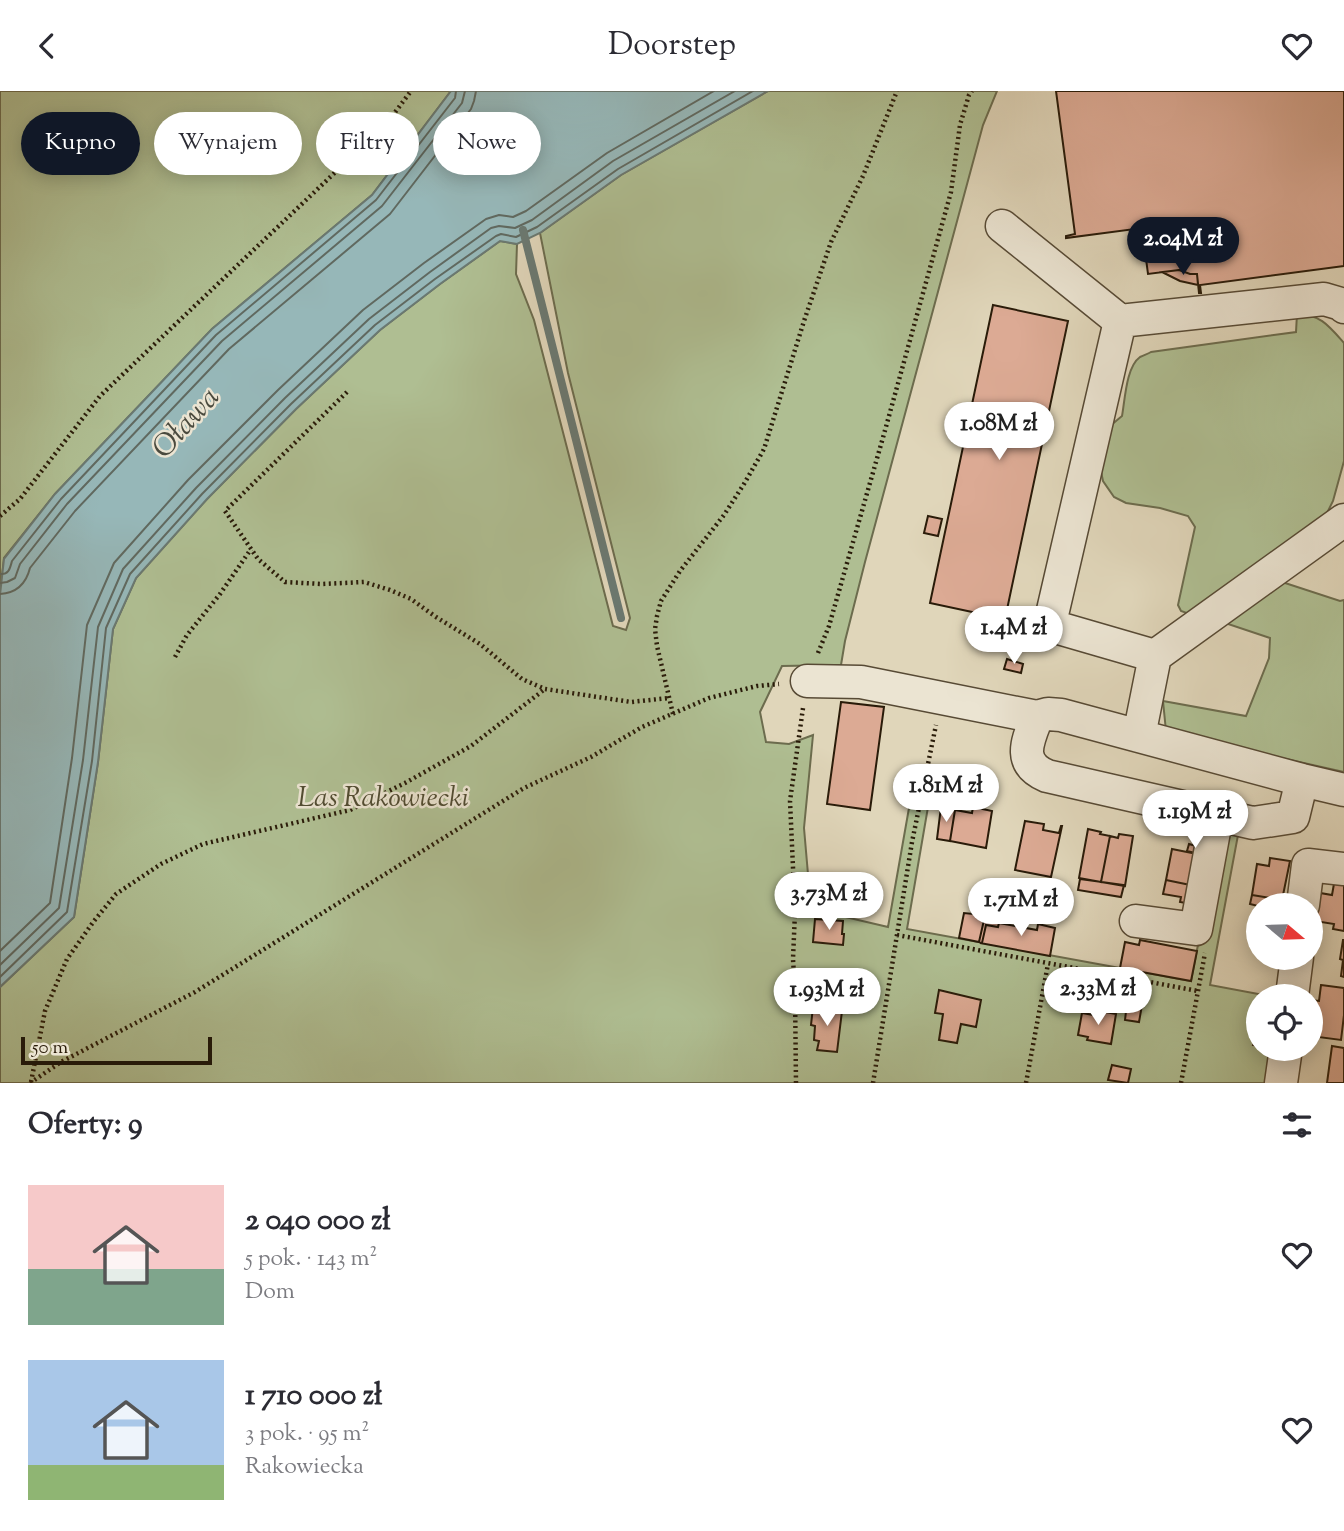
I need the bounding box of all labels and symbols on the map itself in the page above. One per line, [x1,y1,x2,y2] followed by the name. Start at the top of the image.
[1111,218,1255,277] pin: 2.04M zł
[143,378,231,469] water label: Oława
[927,403,1071,462] pin: 1.08M zł
[949,607,1079,666] pin: 1.4M zł
[874,765,1018,824] pin: 1.81M zł
[297,779,469,819] park label: Las Rakowiecki
[1123,791,1267,850] pin: 1.19M zł
[757,873,901,932] pin: 3.73M zł
[949,879,1093,938] pin: 1.71M zł
[1246,893,1323,969] north arrow
[1026,967,1170,1027] pin: 2.33M zł
[755,969,899,1028] pin: 1.93M zł
[21,1034,212,1066] scale bar

